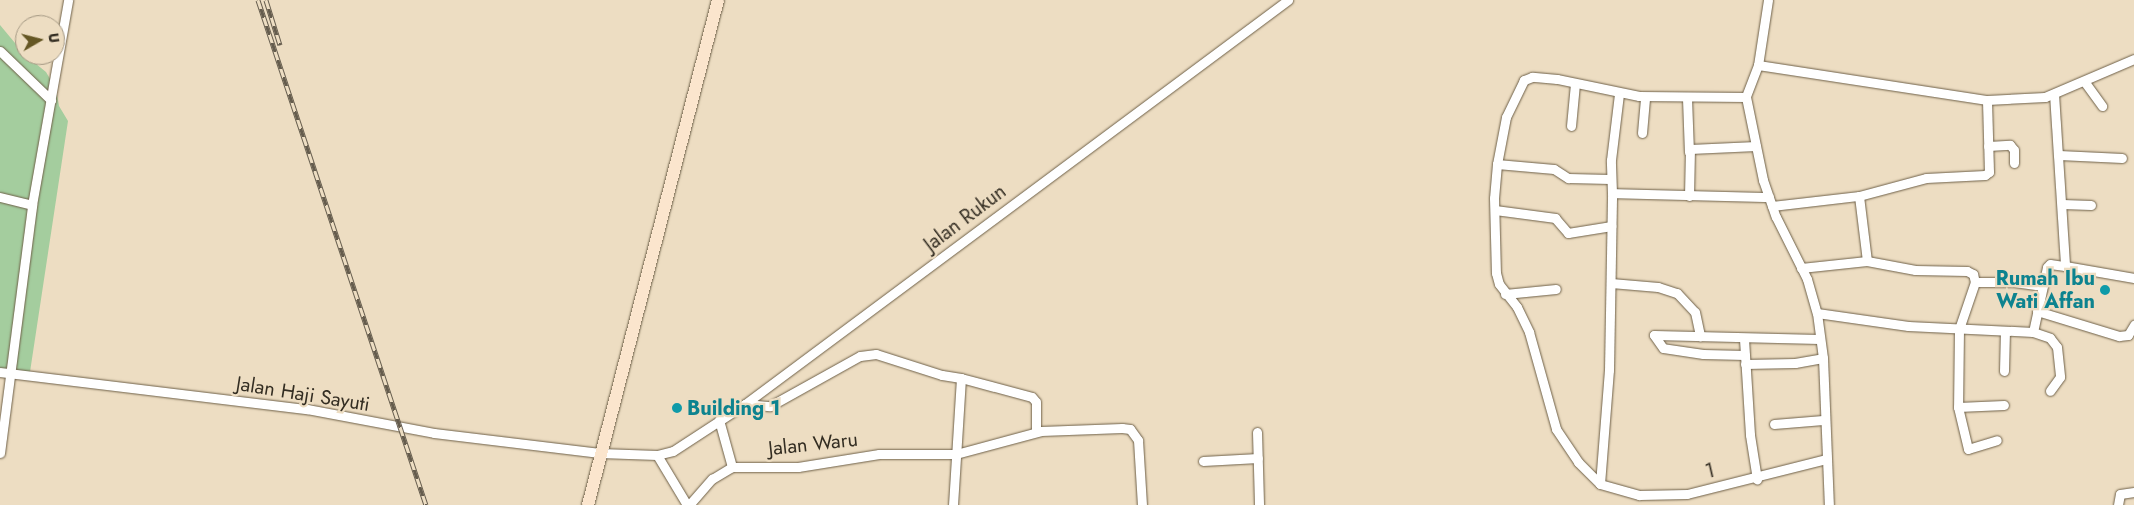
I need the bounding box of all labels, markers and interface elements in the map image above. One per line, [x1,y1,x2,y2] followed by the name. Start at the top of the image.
[15,15,65,65] north arrow
[43,32,64,44] text: U
[919,179,1011,257] street label: Jalan Rukun
[1996,266,2095,313] place label: Rumah Ibu Wati Affan
[2099,284,2111,296] marker: Rumah Ibu Wati Affan
[234,372,372,416] street label: Jalan Haji Sayuti
[687,396,780,420] place label: Building 1
[671,402,683,414] marker: Building 1
[767,427,859,461] street label: Jalan Waru
[1703,458,1717,484] street label: 1

